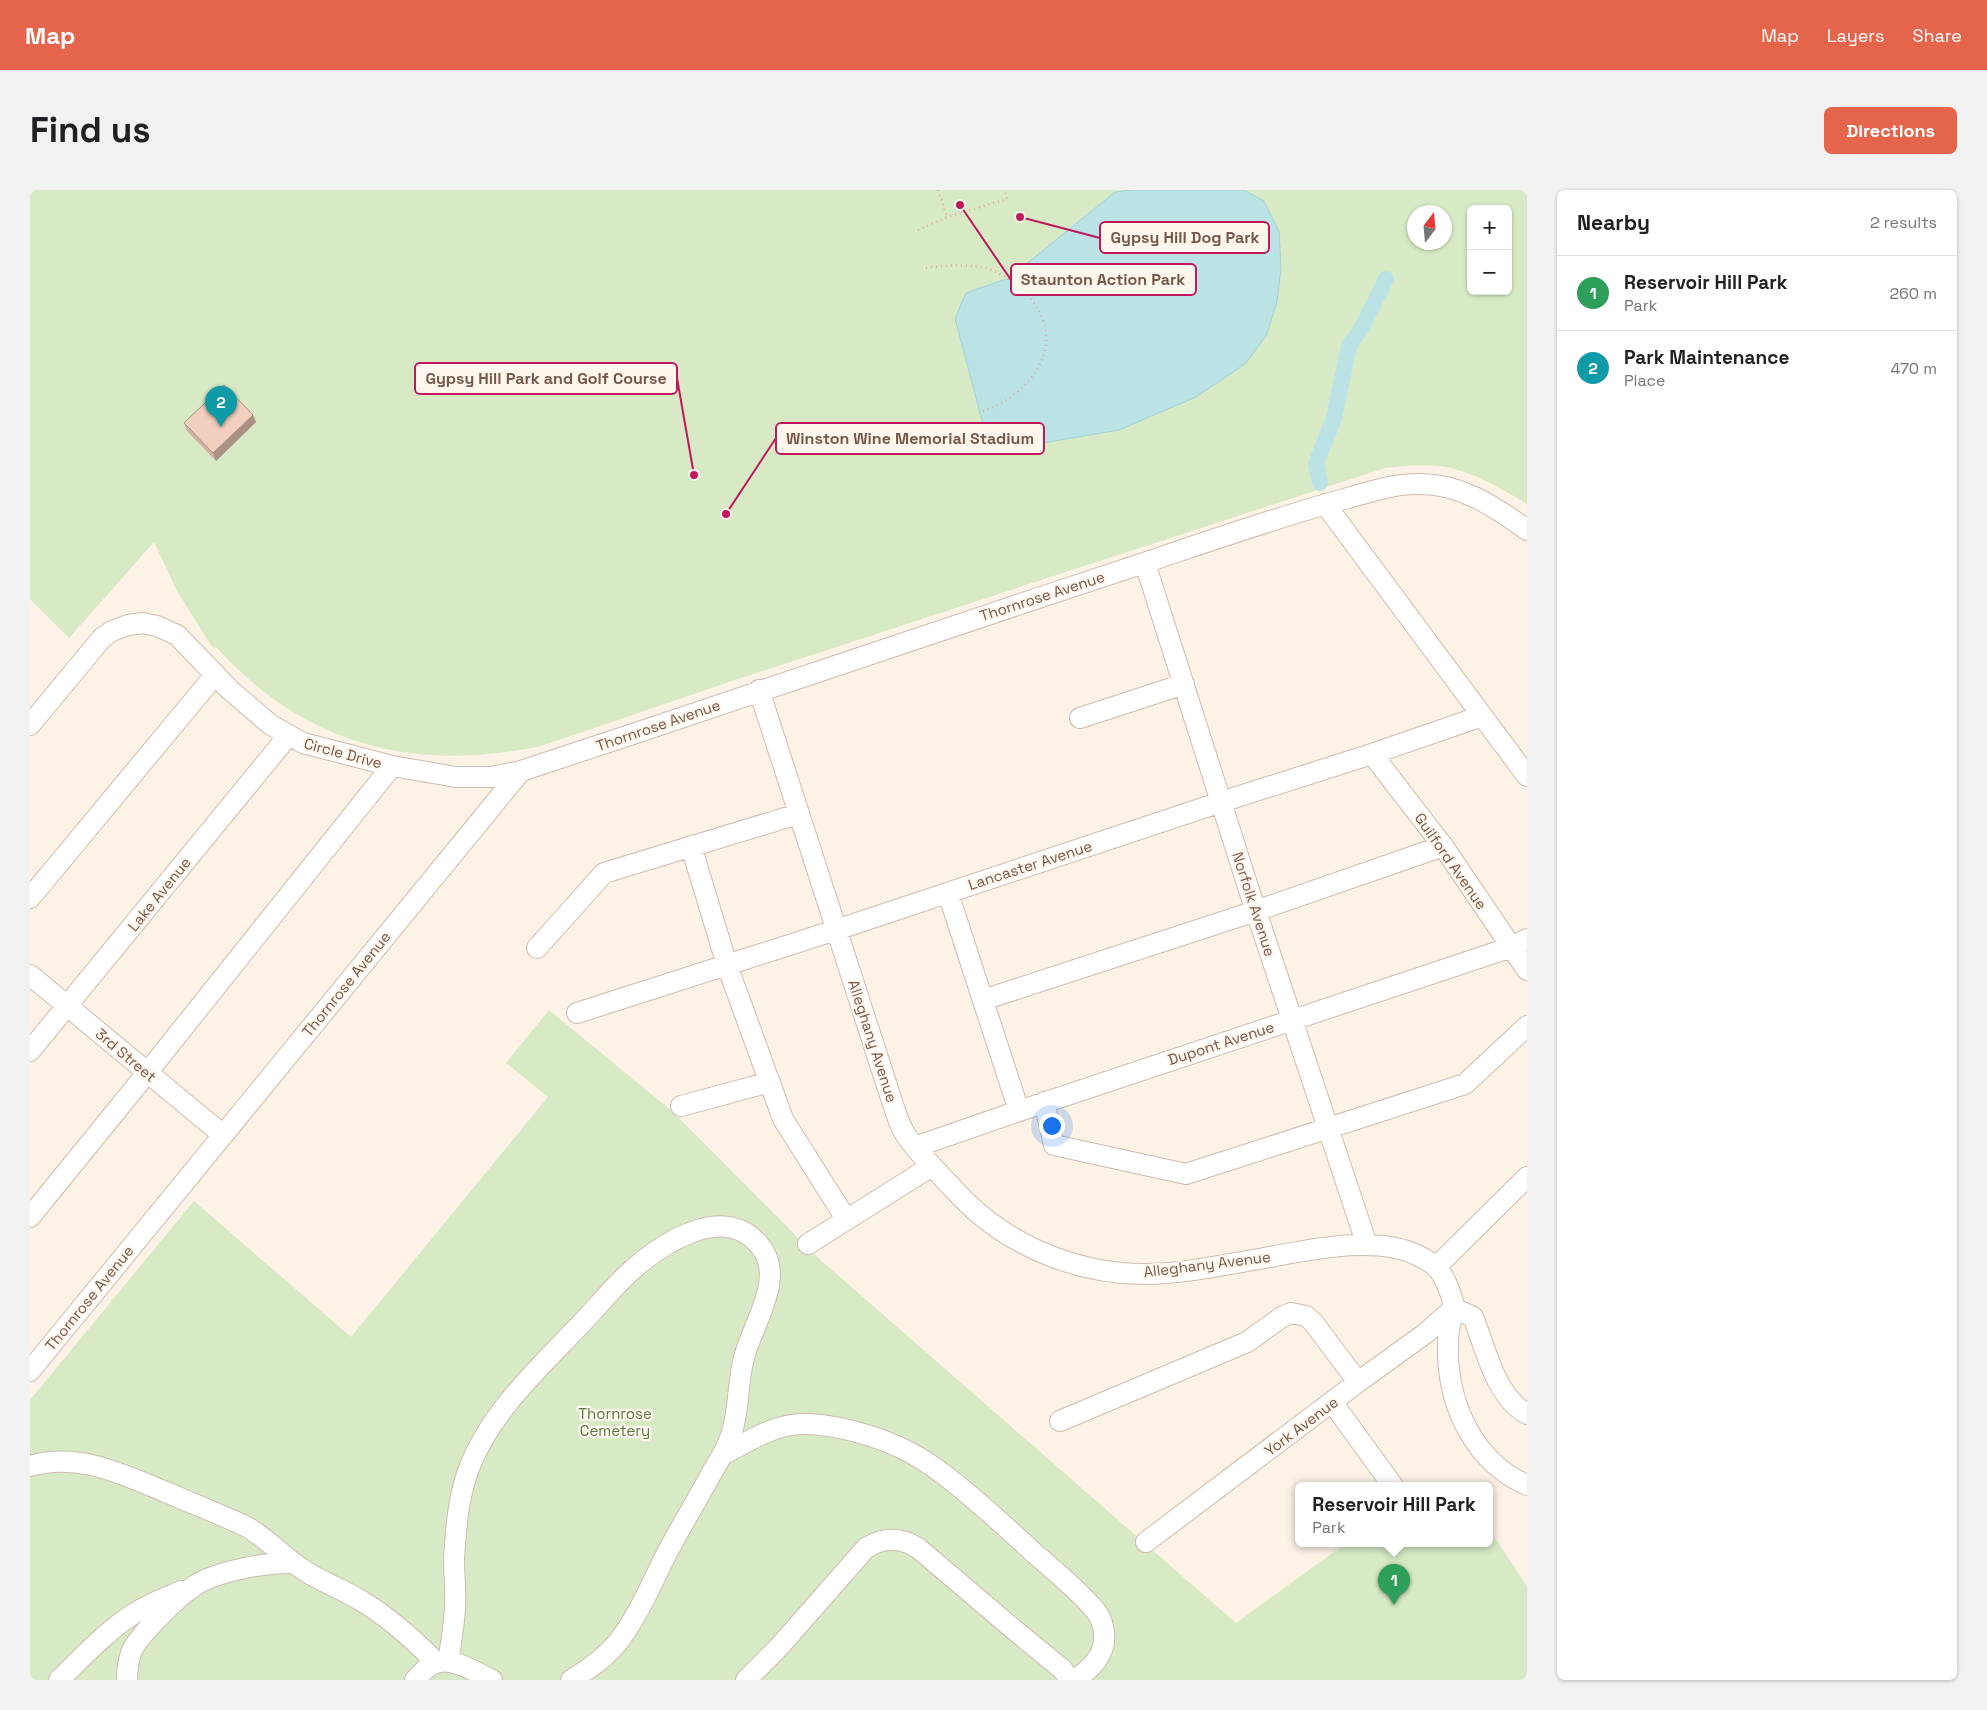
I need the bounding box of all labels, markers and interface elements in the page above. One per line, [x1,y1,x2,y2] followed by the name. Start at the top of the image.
[25,20,75,51] text: Map
[1761,24,1799,47] text: Map
[1827,24,1884,47] text: Layers
[1912,24,1962,47] text: Share
[1824,107,1957,154] button: Directions
[30,108,151,152] text: Find us
[1407,205,1452,250] north arrow
[1467,205,1512,295] map controls
[1467,205,1512,250] button: +
[1577,209,1650,236] text: Nearby
[1870,212,1937,233] text: 2 results
[1100,222,1269,253] callout: Gypsy Hill Dog Park
[1110,227,1260,248] text: Gypsy Hill Dog Park
[1467,250,1512,295] button: −
[1011,264,1196,295] callout: Staunton Action Park
[1021,269,1185,290] text: Staunton Action Park
[1624,270,1788,295] text: Reservoir Hill Park
[1589,283,1597,304] text: 1
[1889,283,1937,304] text: 260 m
[1624,295,1657,316] text: Park
[1624,345,1789,370] text: Park Maintenance
[1588,358,1598,379] text: 2
[1890,358,1937,379] text: 470 m
[415,363,677,394] callout: Gypsy Hill Park and Golf Course
[425,368,667,389] text: Gypsy Hill Park and Golf Course
[1624,370,1666,391] text: Place
[205,386,237,427] pin: 2
[776,423,1044,454] callout: Winston Wine Memorial Stadium
[786,428,1034,449] text: Winston Wine Memorial Stadium
[977,567,1107,625] street label: Thornrose Avenue
[593,695,723,755] street label: Thornrose Avenue
[302,733,384,773] street label: Circle Drive
[1411,809,1491,913] street label: Guilford Avenue
[966,836,1094,894] street label: Lancaster Avenue
[1228,849,1280,959] street label: Norfolk Avenue
[123,853,195,935] street label: Lake Avenue
[298,927,394,1041] street label: Thornrose Avenue
[844,977,902,1105] street label: Alleghany Avenue
[1165,1017,1277,1069] street label: Dupont Avenue
[92,1024,160,1086] street label: 3rd Street
[1039,1113,1065,1139] your location
[41,1241,137,1355] street label: Thornrose Avenue
[1142,1247,1272,1281] street label: Alleghany Avenue
[1260,1392,1342,1460] street label: York Avenue
[578,1404,652,1440] park label: Thornrose Cemetery
[1295,1482,1493,1547] popup
[1312,1492,1476,1517] text: Reservoir Hill Park
[1312,1517,1346,1538] text: Park
[1378,1564,1410,1605] pin: 1

